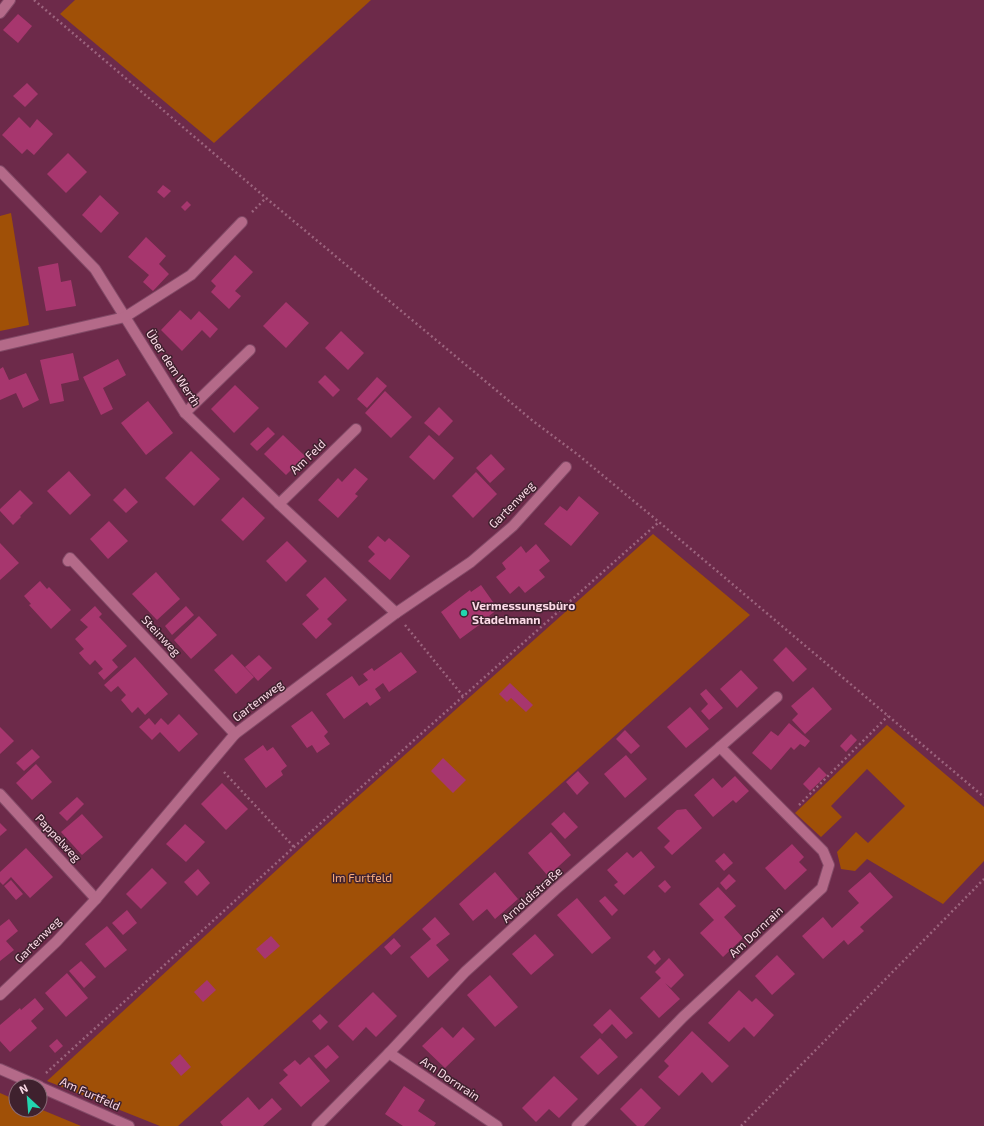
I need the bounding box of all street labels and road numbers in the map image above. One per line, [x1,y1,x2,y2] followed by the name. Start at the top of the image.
[144,326,204,409] street label: Über dem Werth
[287,436,328,477] street label: Am Feld
[485,478,537,531] street label: Gartenweg
[139,612,184,659] street label: Steinweg
[229,676,286,724] street label: Gartenweg
[33,810,85,864] street label: Pappelweg
[498,864,564,925] street label: Arnoldistraße
[725,903,785,960] street label: Am Dornrain
[11,913,64,965] street label: Gartenweg
[418,1053,483,1103] street label: Am Dornrain
[58,1074,123,1113] street label: Am Furtfeld

